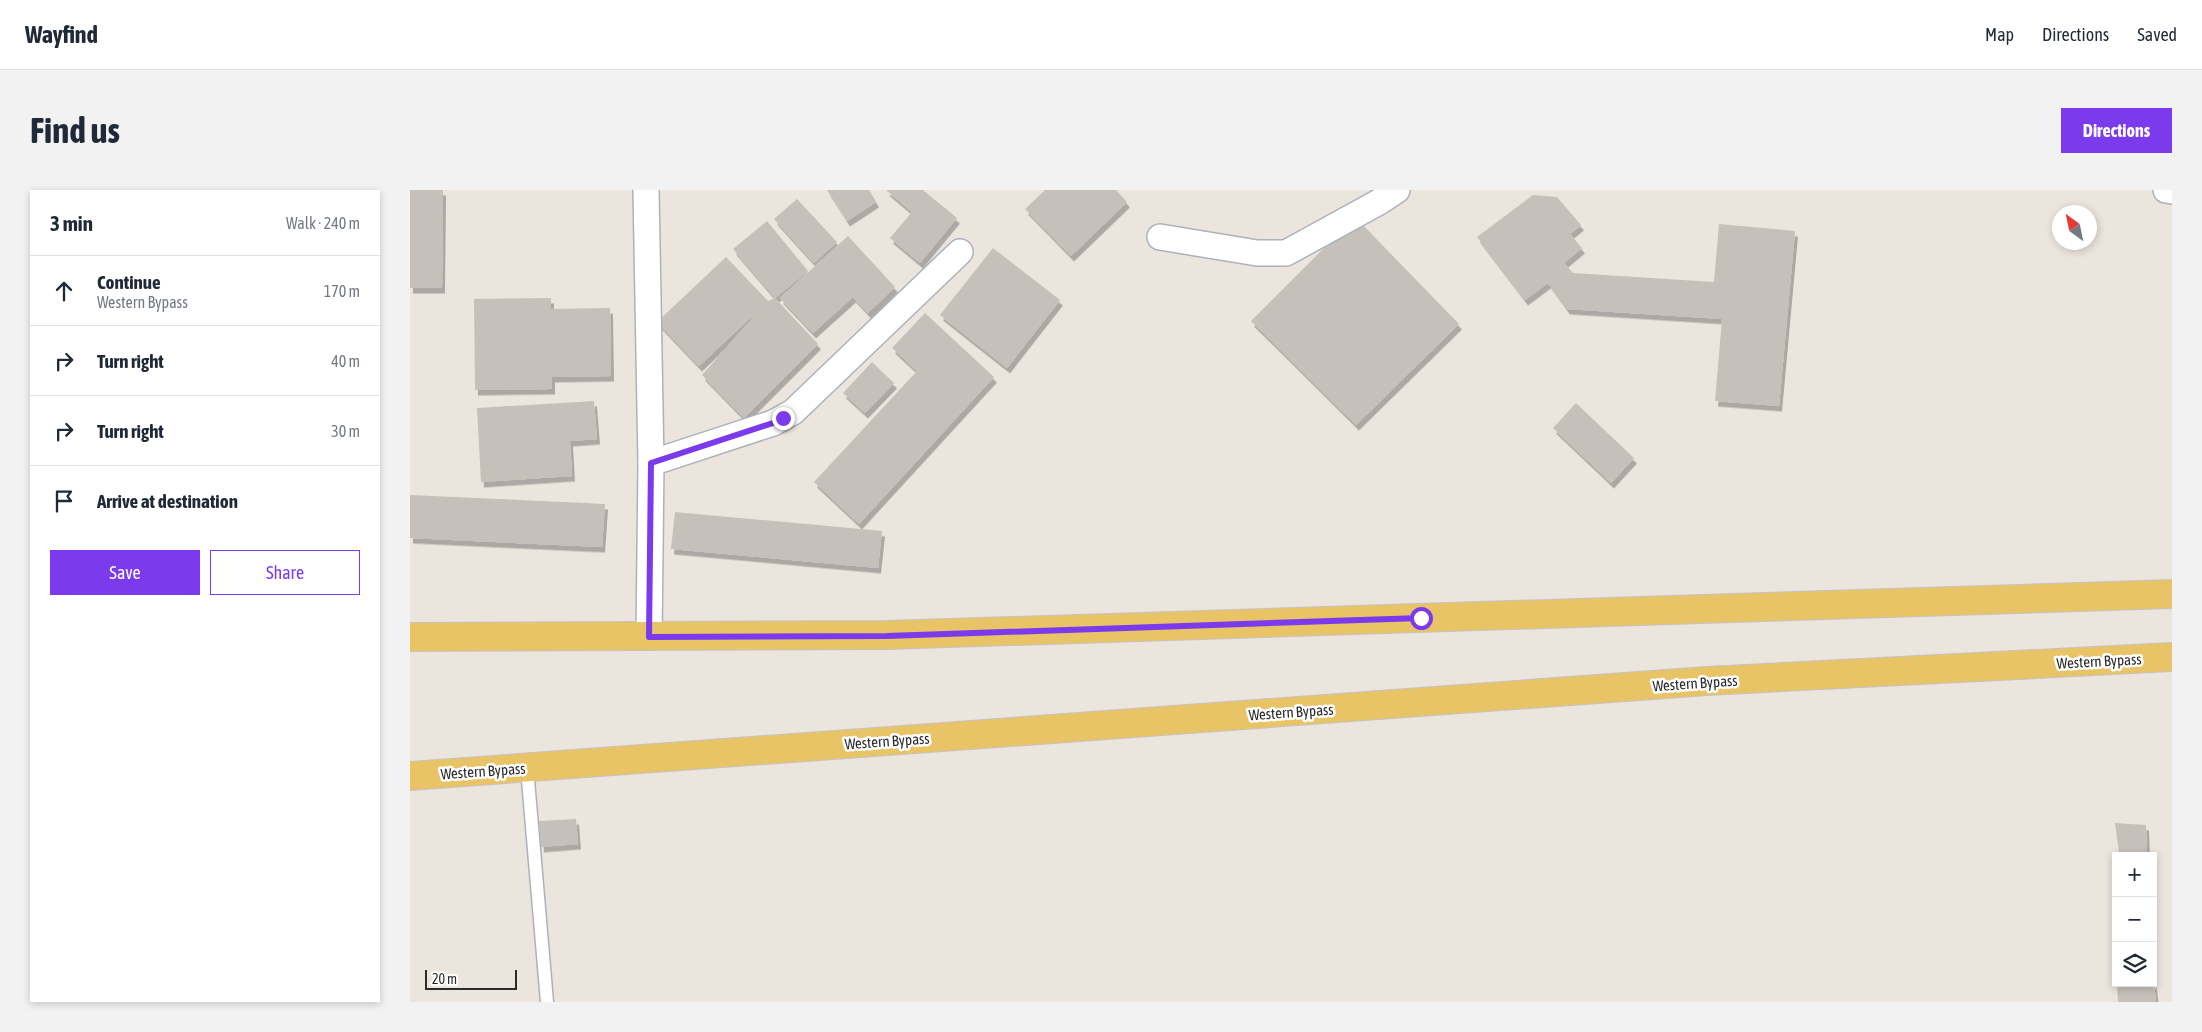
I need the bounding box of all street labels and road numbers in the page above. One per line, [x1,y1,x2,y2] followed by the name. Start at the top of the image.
[2056,650,2142,672] street label: Western Bypass
[1652,672,1738,694] street label: Western Bypass
[1248,701,1334,723] street label: Western Bypass
[844,730,930,752] street label: Western Bypass
[440,760,526,782] street label: Western Bypass

